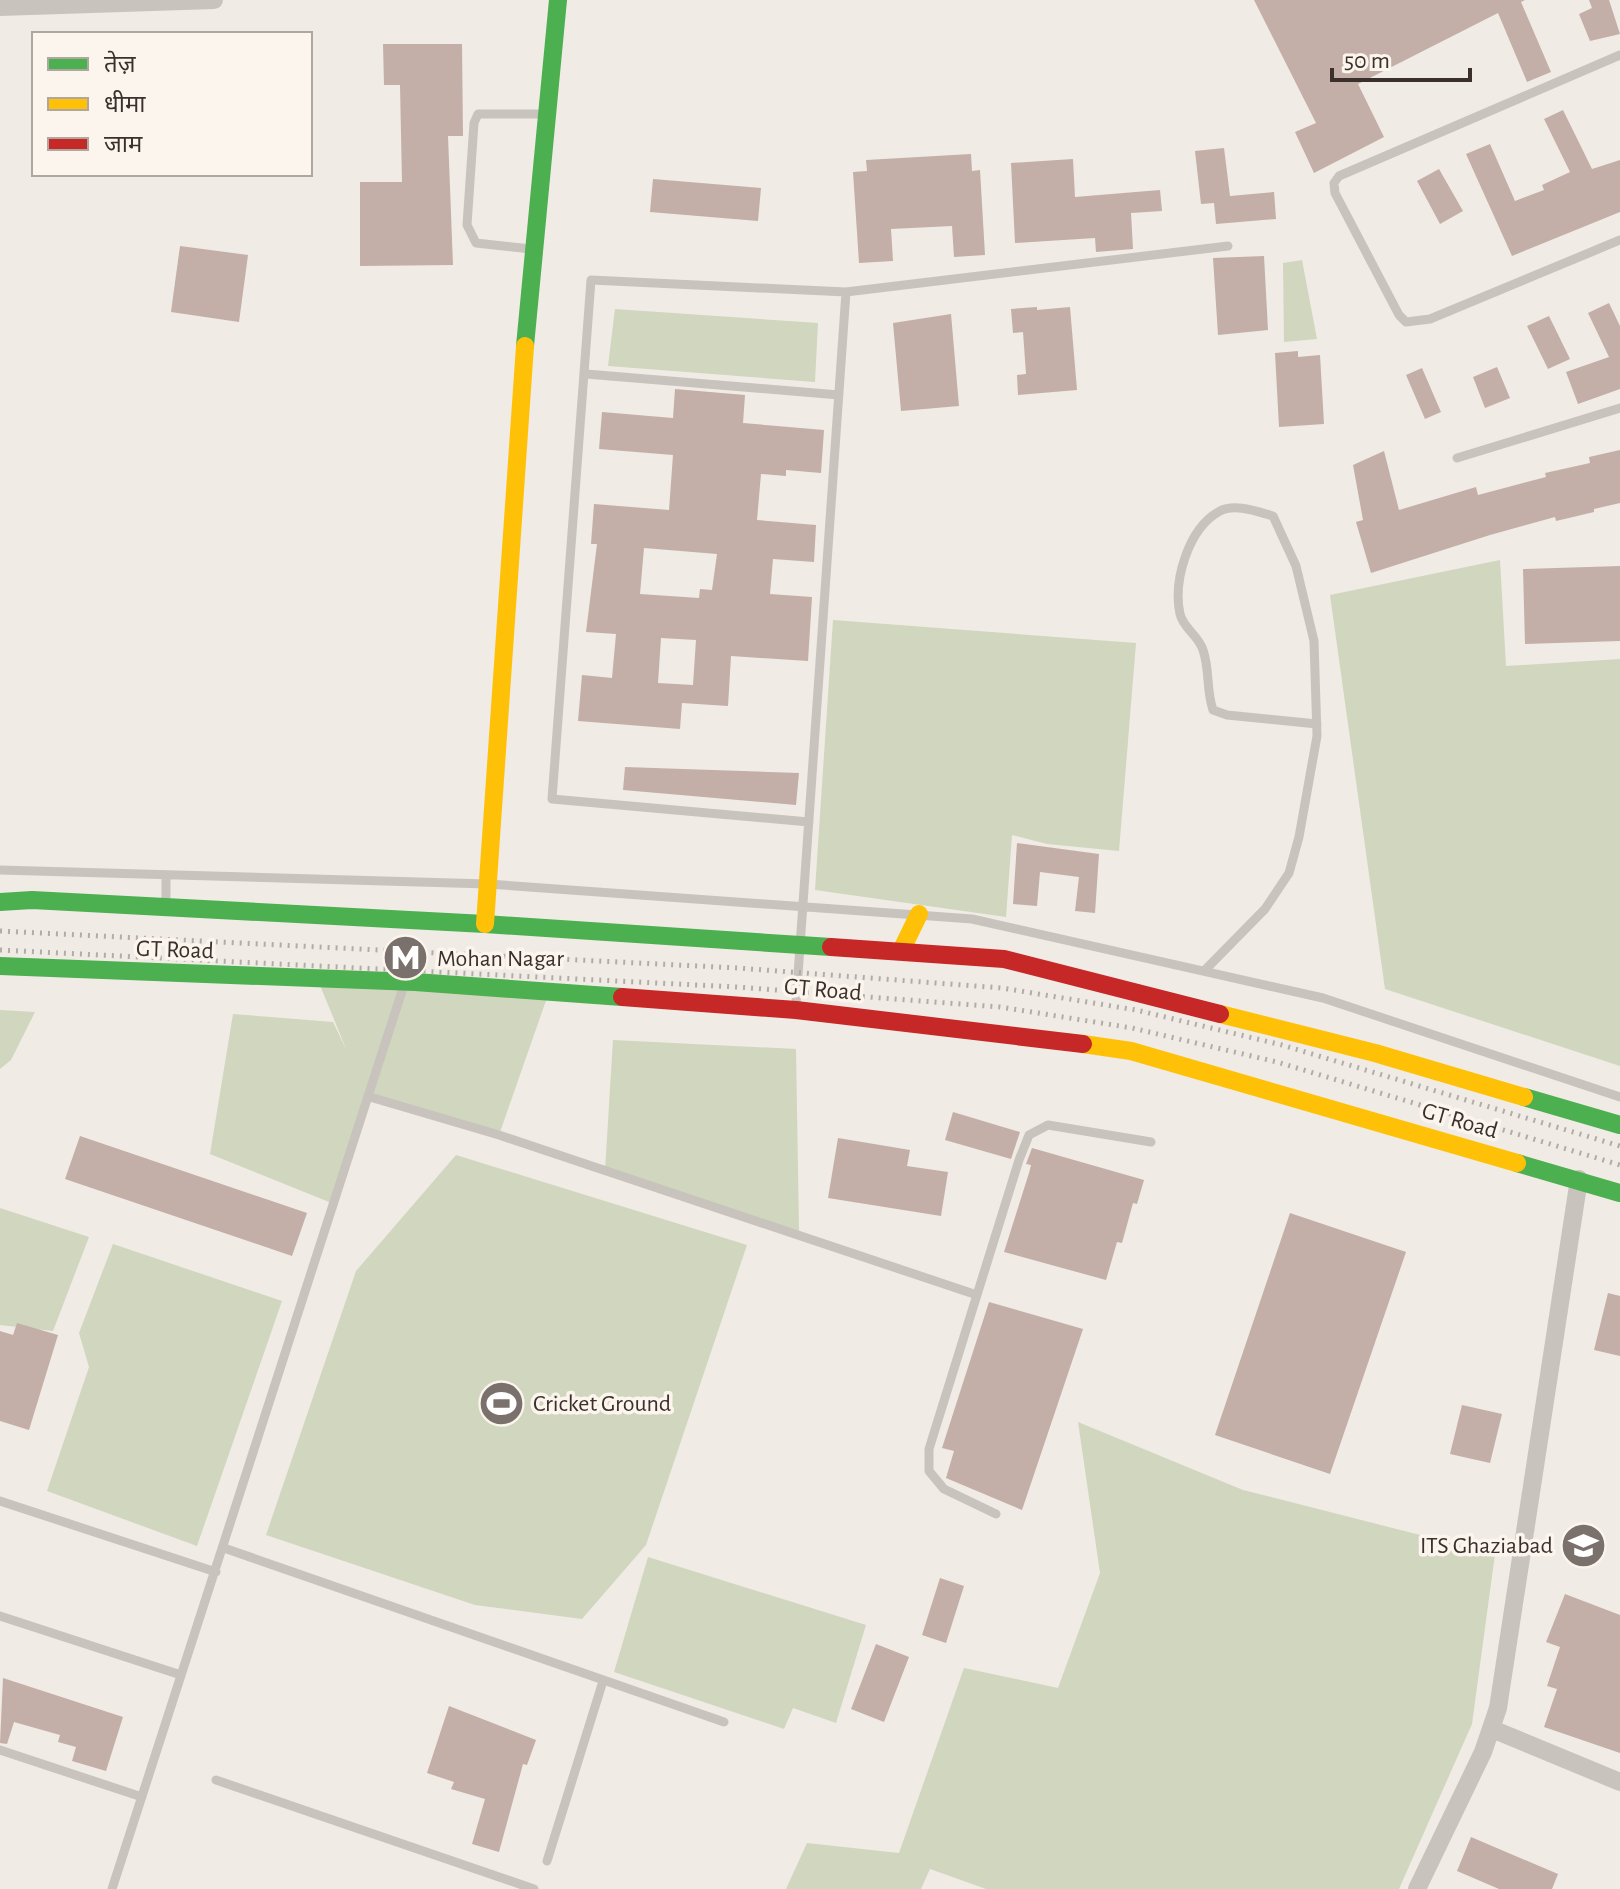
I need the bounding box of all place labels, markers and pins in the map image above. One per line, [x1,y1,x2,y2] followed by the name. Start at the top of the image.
[382,934,430,982] metro station icon: Mohan Nagar
[437,947,564,971] place label: Mohan Nagar
[478,1379,526,1427] sports icon: Cricket Ground
[533,1392,671,1416] place label: Cricket Ground
[1560,1521,1608,1569] school or university icon: ITS Ghaziabad
[1420,1534,1553,1558] place label: ITS Ghaziabad

